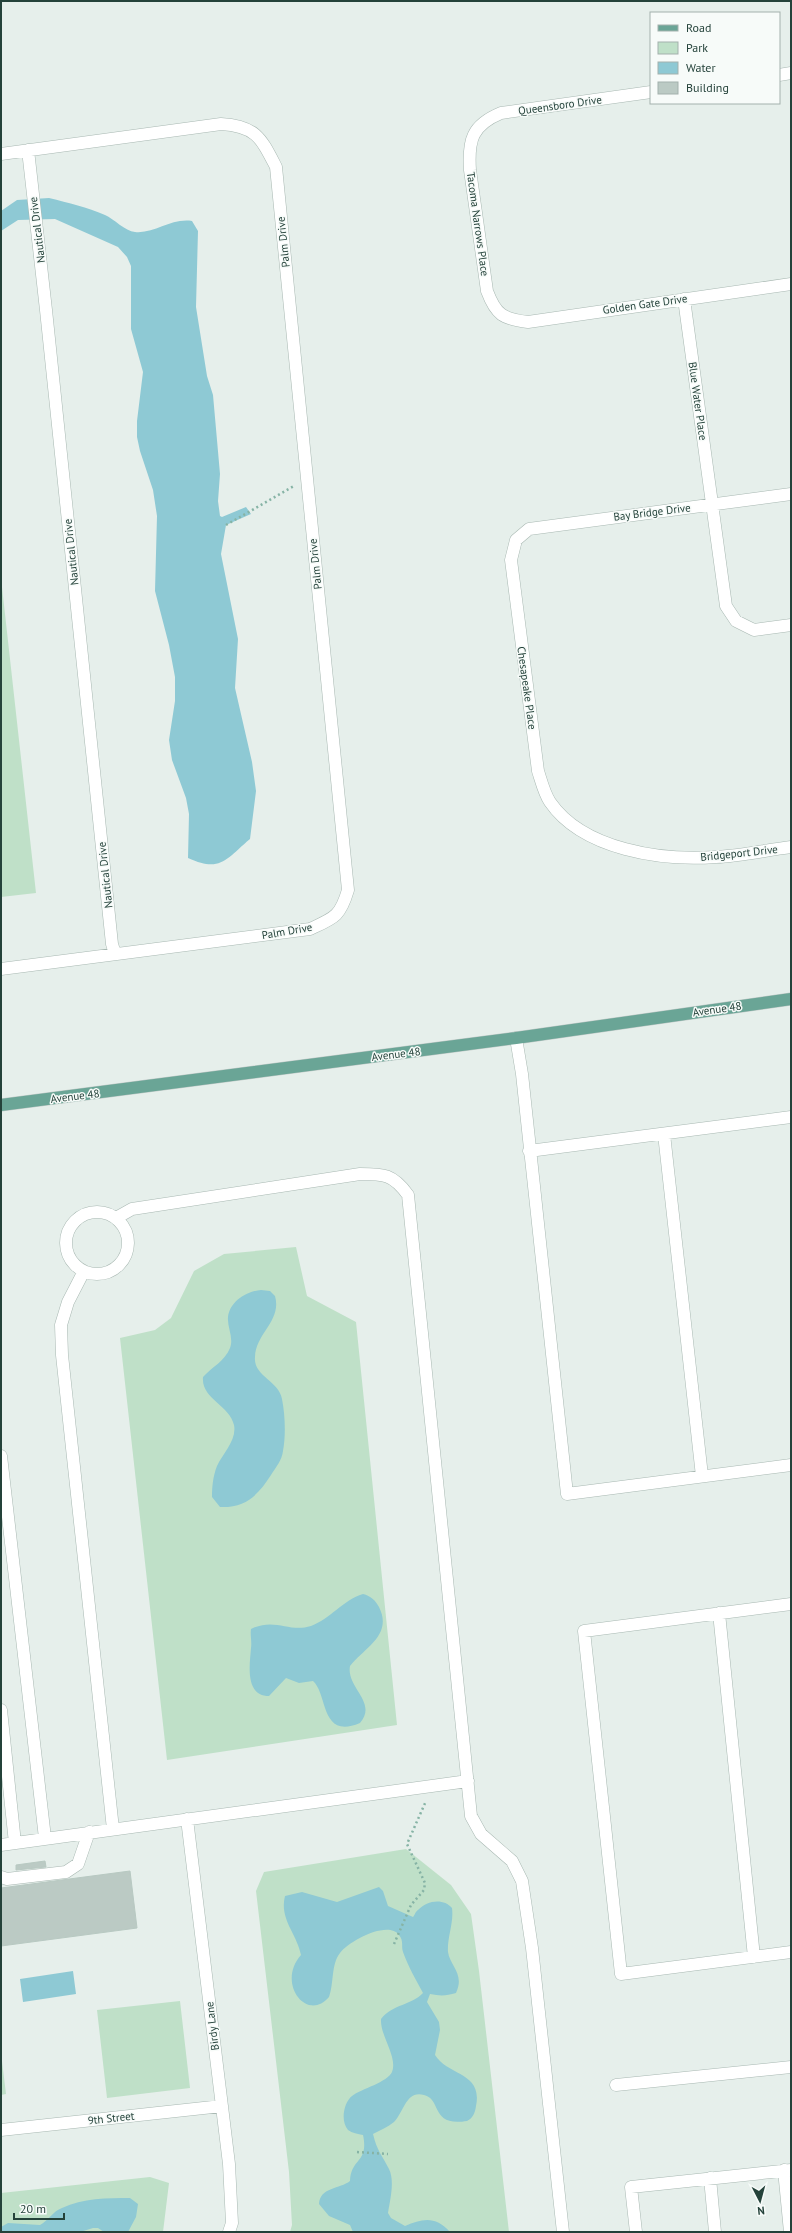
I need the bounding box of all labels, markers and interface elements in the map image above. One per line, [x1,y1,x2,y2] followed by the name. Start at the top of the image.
[650,12,780,104] legend
[686,20,711,35] text: Road
[686,40,708,55] text: Park
[686,60,716,75] text: Water
[686,80,729,95] text: Building
[517,92,603,118] street label: Queensboro Drive
[464,171,492,277] street label: Tacoma Narrows Place
[26,196,48,264] street label: Nautical Drive
[273,216,293,268] street label: Palm Drive
[602,291,689,317] street label: Golden Gate Drive
[686,361,710,441] street label: Blue Water Place
[613,500,692,524] street label: Bay Bridge Drive
[61,518,81,586] street label: Nautical Drive
[305,538,325,590] street label: Palm Drive
[514,646,540,731] street label: Chesapeake Place
[95,841,115,909] street label: Nautical Drive
[700,842,779,864] street label: Bridgeport Drive
[261,920,314,942] street label: Palm Drive
[692,999,742,1019] street label: Avenue 48
[371,1044,421,1064] street label: Avenue 48
[50,1086,100,1106] street label: Avenue 48
[202,2000,222,2051] street label: Birdy Lane
[87,2109,135,2127] street label: 9th Street
[740,2181,780,2221] north arrow
[14,2195,64,2221] scale bar
[20,2201,46,2216] text: 20 m
[757,2204,765,2218] text: N

